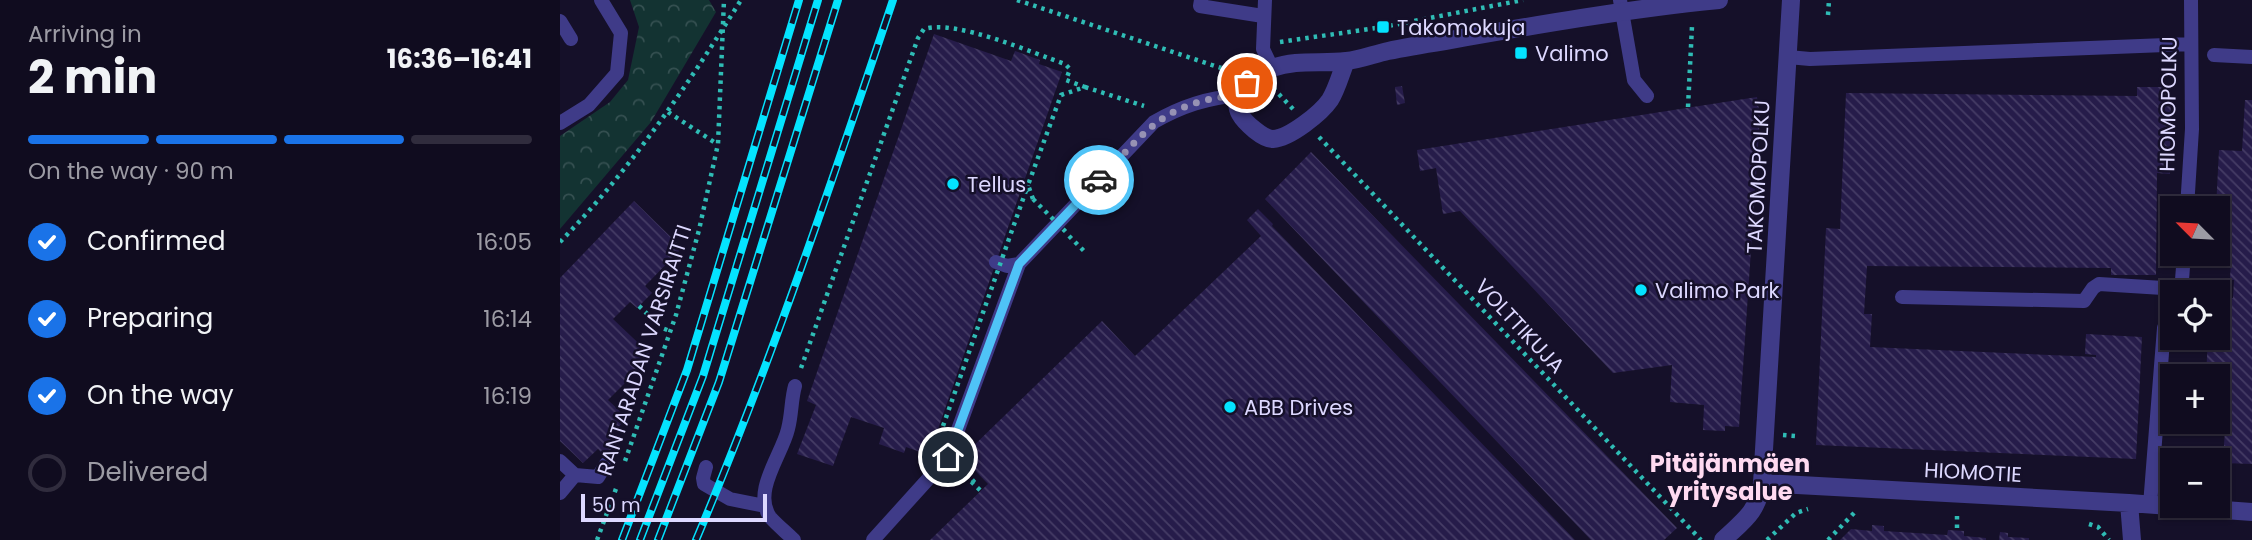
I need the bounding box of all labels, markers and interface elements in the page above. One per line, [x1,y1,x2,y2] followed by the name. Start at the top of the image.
[1397,13,1526,42] place label: Takomokuja
[28,18,142,50] text: Arriving in
[1375,19,1391,35] marker: Takomokuja
[2152,36,2184,172] street label: HIOMOPOLKU
[1535,39,1609,68] place label: Valimo
[387,41,532,77] text: 16:36–16:41
[28,45,157,109] text: 2 min
[1513,45,1529,61] marker: Valimo
[1217,53,1277,113] pin
[1228,64,1266,102] icon: bag
[1739,100,1777,254] street label: TAKOMOPOLKU
[1064,145,1134,215] courier
[28,155,234,187] text: On the way · 90 m
[1080,161,1118,199] icon: car
[967,170,1026,199] place label: Tellus
[945,176,961,192] marker: Tellus
[2160,196,2230,266] north arrow
[2160,196,2230,518] map controls
[590,221,698,479] street label: RANTARADAN VARSIRAITTI
[28,223,66,261] icon: check
[87,223,225,259] text: Confirmed
[476,226,532,258] text: 16:05
[1469,272,1571,380] street label: VOLTTIKUJA
[1655,276,1780,305] place label: Valimo Park
[2160,280,2230,350] button: locate
[1633,282,1649,298] marker: Valimo Park
[28,300,66,338] icon: check
[87,300,213,336] text: Preparing
[483,303,532,335] text: 16:14
[2160,364,2230,434] button: +
[28,377,66,415] icon: check
[87,377,234,413] text: On the way
[483,380,532,412] text: 16:19
[1244,393,1353,422] place label: ABB Drives
[1222,399,1238,415] marker: ABB Drives
[918,427,978,487] pin
[929,438,967,476] icon: home
[1650,447,1810,508] district label: Pitäjänmäen yritysalue
[2160,448,2230,518] button: −
[87,454,208,490] text: Delivered
[1923,455,2023,489] street label: HIOMOTIE
[581,491,766,523] scale bar
[592,492,641,519] text: 50 m

